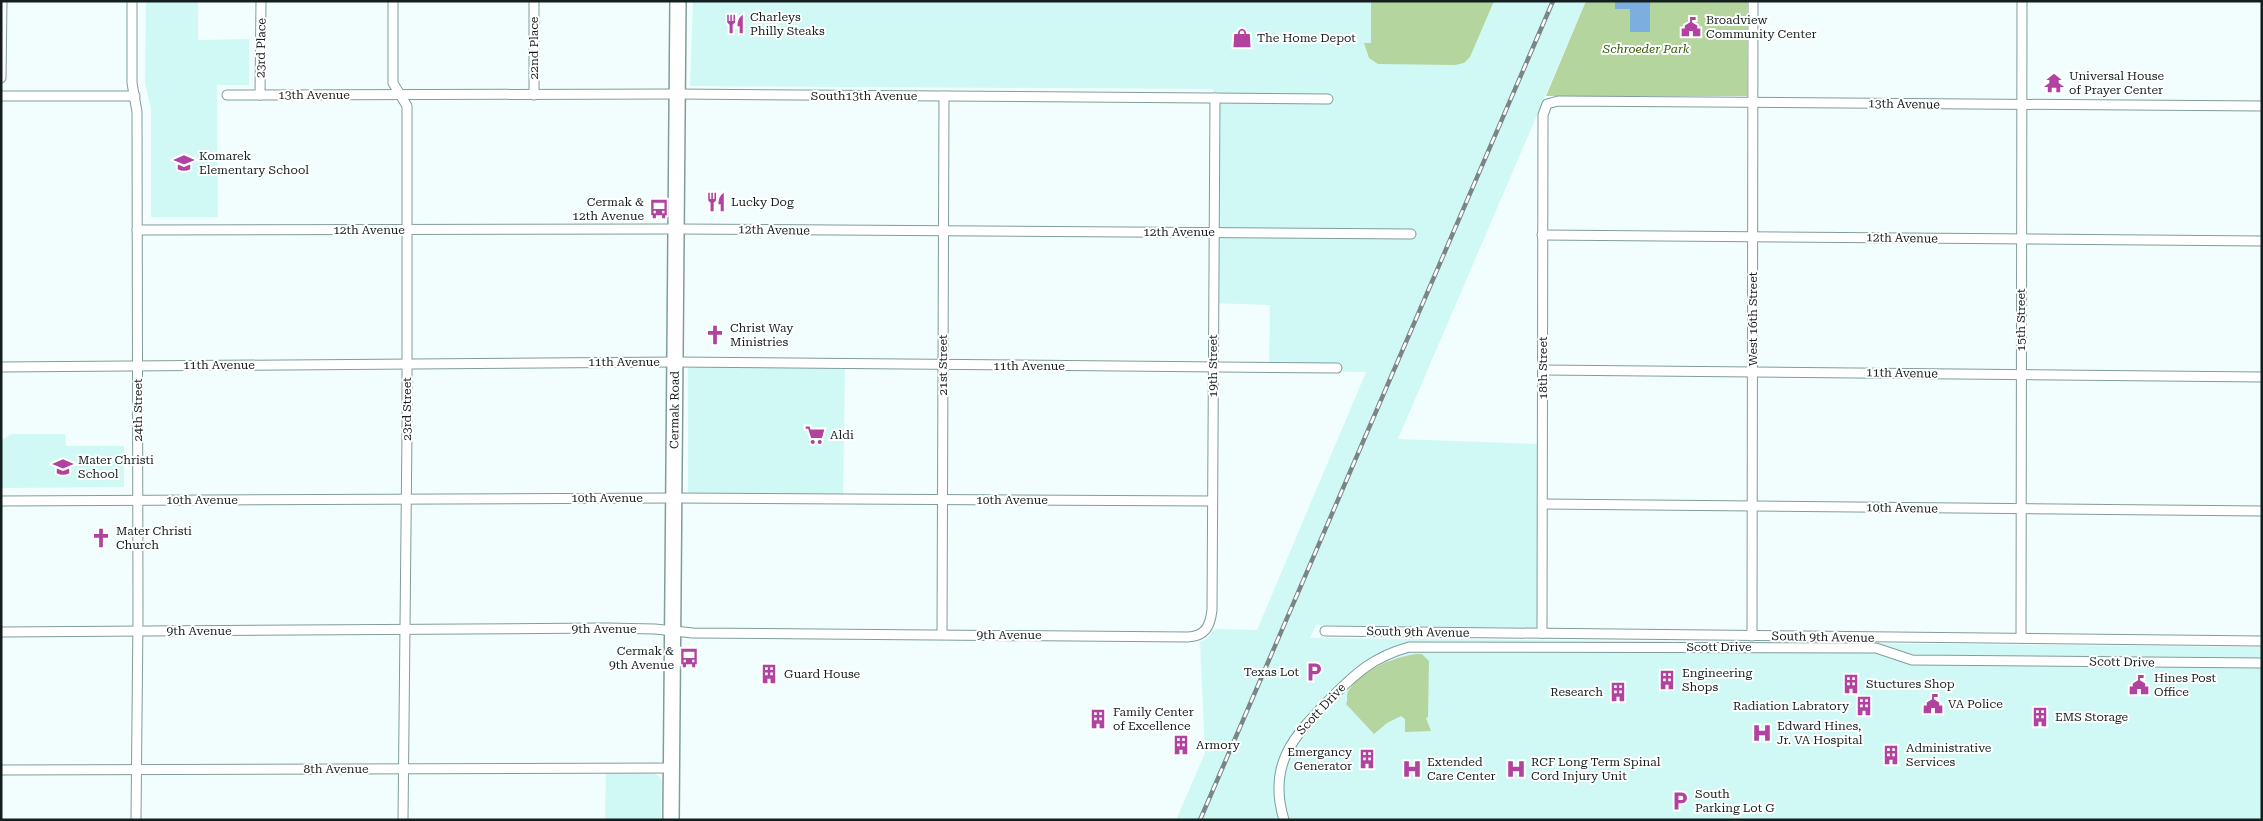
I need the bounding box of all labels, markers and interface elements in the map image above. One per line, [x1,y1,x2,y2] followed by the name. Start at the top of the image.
[750,10,825,38] place label: Charleys Philly Steaks
[724,13,746,35] restaurant icon: Charleys Philly Steaks
[1706,13,1817,41] place label: Broadview Community Center
[527,16,541,79] street label: 22nd Place
[1680,16,1702,38] public building icon: Broadview Community Center
[253,17,269,78] street label: 23rd Place
[1231,27,1253,49] shop icon: The Home Depot
[1257,31,1356,45] place label: The Home Depot
[1602,42,1690,56] park label: Schroeder Park
[2069,69,2164,97] place label: Universal House of Prayer Center
[2043,72,2065,94] temple icon: Universal House of Prayer Center
[278,88,350,102] street label: 13th Avenue
[811,89,918,103] street label: South13th Avenue
[1868,96,1940,112] street label: 13th Avenue
[199,149,309,177] place label: Komarek Elementary School
[173,152,195,174] school or university icon: Komarek Elementary School
[705,191,727,213] restaurant icon: Lucky Dog
[572,195,644,223] place label: Cermak & 12th Avenue
[731,195,794,209] place label: Lucky Dog
[648,198,670,220] bus stop icon: Cermak & 12th Avenue
[738,222,810,238] street label: 12th Avenue
[333,223,405,237] street label: 12th Avenue
[1143,225,1215,239] street label: 12th Avenue
[1866,230,1938,246] street label: 12th Avenue
[1746,271,1760,366] street label: West 16th Street
[2014,288,2028,352] street label: 15th Street
[730,321,794,349] place label: Christ Way Ministries
[704,324,726,346] church icon: Christ Way Ministries
[936,334,950,396] street label: 21st Street
[1206,334,1220,398] street label: 19th Street
[1536,336,1550,400] street label: 18th Street
[588,355,660,369] street label: 11th Avenue
[183,358,255,372] street label: 11th Avenue
[993,359,1065,373] street label: 11th Avenue
[1866,365,1938,381] street label: 11th Avenue
[667,371,682,449] street label: Cermak Road
[400,377,414,441] street label: 23rd Street
[131,378,145,442] street label: 24th Street
[804,424,826,446] supermarket icon: Aldi
[830,428,854,442] place label: Aldi
[78,453,154,481] place label: Mater Christi School
[52,456,74,478] school or university icon: Mater Christi School
[571,491,643,505] street label: 10th Avenue
[166,493,238,507] street label: 10th Avenue
[976,493,1048,507] street label: 10th Avenue
[1866,500,1938,516] street label: 10th Avenue
[116,524,192,552] place label: Mater Christi Church
[90,527,112,549] church icon: Mater Christi Church
[571,622,637,636] street label: 9th Avenue
[166,624,232,638] street label: 9th Avenue
[1366,624,1470,640] street label: South 9th Avenue
[976,628,1042,642] street label: 9th Avenue
[1771,629,1875,645] street label: South 9th Avenue
[1686,640,1752,654] street label: Scott Drive
[609,644,674,672] place label: Cermak & 9th Avenue
[678,647,700,669] bus stop icon: Cermak & 9th Avenue
[2089,654,2155,670] street label: Scott Drive
[1303,661,1325,683] parking icon: Texas Lot
[758,663,780,685] building icon: Guard House
[1244,665,1300,679] place label: Texas Lot
[1682,666,1753,694] place label: Engineering Shops
[784,667,861,681] place label: Guard House
[1656,669,1678,691] building icon: Engineering Shops
[2154,671,2216,699] place label: Hines Post Office
[1840,673,1862,695] building icon: Stuctures Shop
[2128,674,2150,696] public building icon: Hines Post Office
[1866,677,1955,691] place label: Stuctures Shop
[1294,680,1349,738] street label: Scott Drive
[1607,681,1629,703] building icon: Research
[1550,685,1603,699] place label: Research
[1922,693,1944,715] public building icon: VA Police
[1853,695,1875,717] building icon: Radiation Labratory
[1948,697,2003,711] place label: VA Police
[1733,699,1850,713] place label: Radiation Labratory
[1113,705,1194,733] place label: Family Center of Excellence
[2029,706,2051,728] building icon: EMS Storage
[1087,708,1109,730] building icon: Family Center of Excellence
[2055,710,2129,724] place label: EMS Storage
[1777,719,1863,747] place label: Edward Hines, Jr. VA Hospital
[1751,722,1773,744] hospital icon: Edward Hines, Jr. VA Hospital
[1170,734,1192,756] building icon: Armory
[1196,738,1241,752] place label: Armory
[1906,741,1992,769] place label: Administrative Services
[1880,744,1902,766] building icon: Administrative Services
[1287,745,1353,773] place label: Emergancy Generator
[1356,748,1378,770] building icon: Emergancy Generator
[1427,755,1495,783] place label: Extended Care Center
[1531,755,1661,783] place label: RCF Long Term Spinal Cord Injury Unit
[1401,758,1423,780] hospital icon: Extended Care Center
[1505,758,1527,780] hospital icon: RCF Long Term Spinal Cord Injury Unit
[303,762,369,776] street label: 8th Avenue
[1695,787,1775,815] place label: South Parking Lot G
[1669,790,1691,812] parking icon: South Parking Lot G

